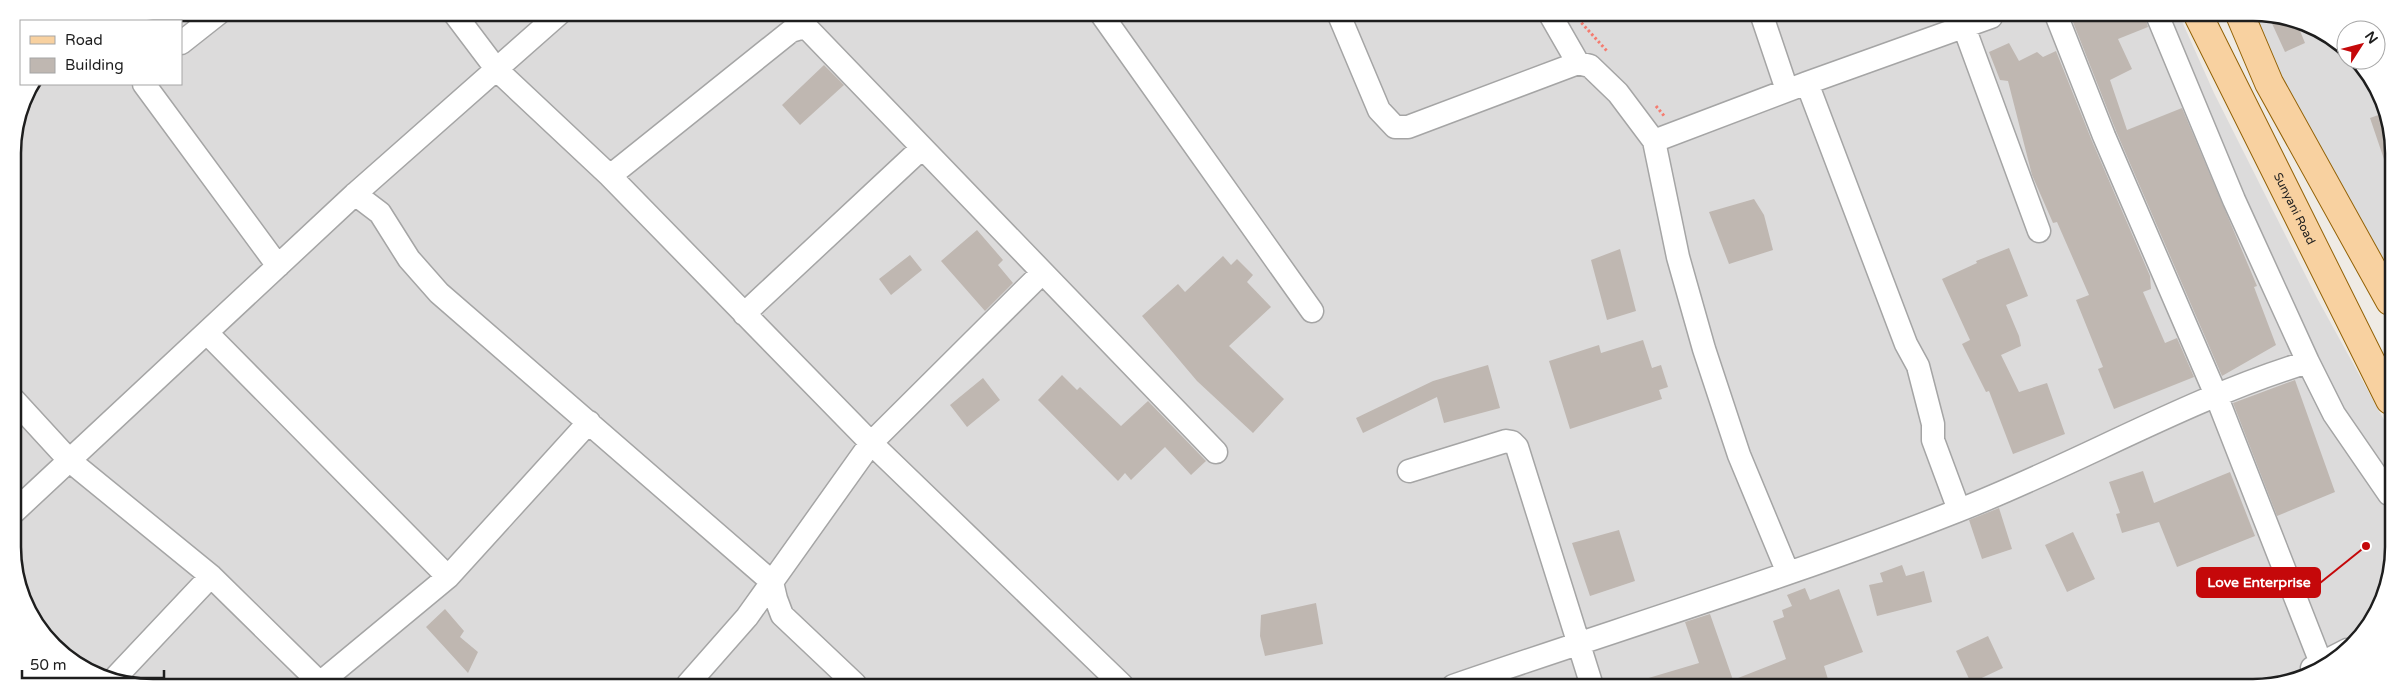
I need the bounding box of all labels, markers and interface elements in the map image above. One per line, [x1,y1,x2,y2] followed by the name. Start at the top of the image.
[20,20,182,85] legend
[2336,20,2386,70] north arrow
[2361,28,2381,47] text: N
[65,31,103,49] text: Road
[65,56,124,74] text: Building
[2271,170,2318,247] street label: Sunyani Road
[2197,568,2320,597] callout: Love Enterprise
[2207,574,2311,591] text: Love Enterprise
[22,648,165,680] scale bar
[30,656,67,674] text: 50 m

